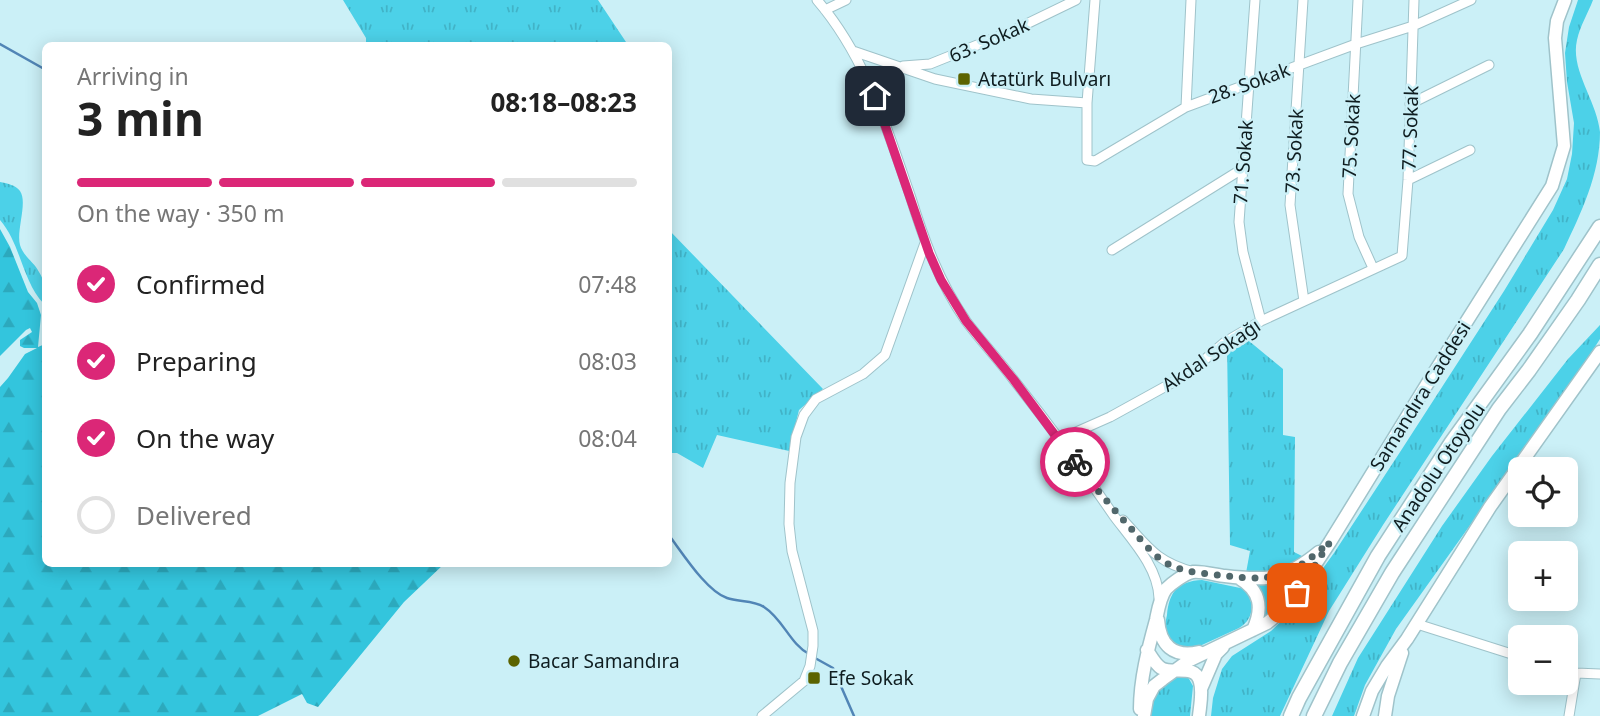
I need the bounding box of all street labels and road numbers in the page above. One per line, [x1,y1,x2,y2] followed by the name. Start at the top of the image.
[945,11,1033,69] street label: 63. Sokak
[1205,56,1293,110] street label: 28. Sokak
[1396,85,1424,171] street label: 77. Sokak
[1336,93,1366,179] street label: 75. Sokak
[1279,108,1309,194] street label: 73. Sokak
[1227,119,1259,205] street label: 71. Sokak
[1157,312,1265,398] street label: Akdal Sokağı
[1363,316,1477,476] street label: Samandıra Caddesi
[1385,398,1491,536] street label: Anadolu Otoyolu

